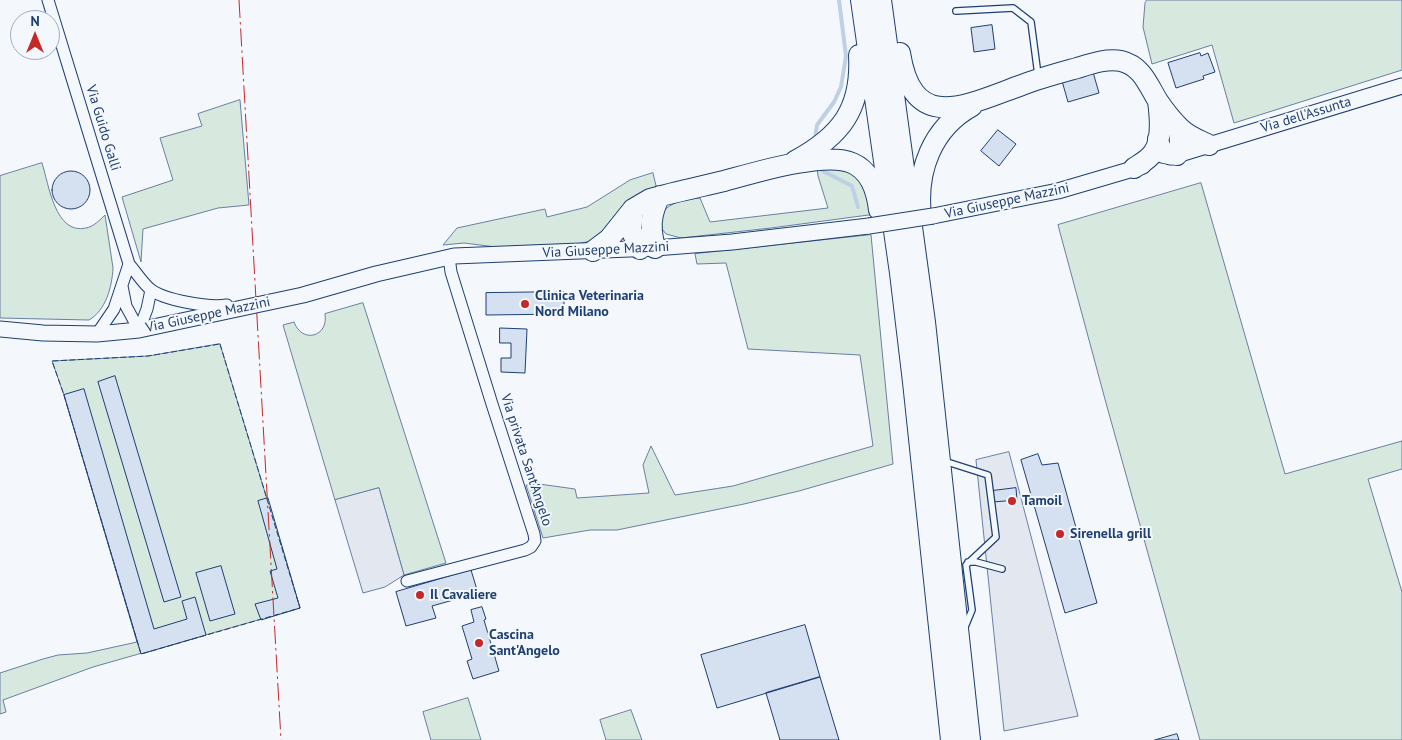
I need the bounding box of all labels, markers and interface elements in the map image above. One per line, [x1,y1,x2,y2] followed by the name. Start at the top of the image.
[10,10,60,60] north arrow
[30,12,40,30] text: N
[82,83,124,173] street label: Via Guido Galli
[1259,93,1353,137] street label: Via dell'Assunta
[943,180,1071,222] street label: Via Giuseppe Mazzini
[542,238,670,262] street label: Via Giuseppe Mazzini
[535,288,644,321] place label: Clinica Veterinaria Nord Milano
[144,294,272,336] street label: Via Giuseppe Mazzini
[519,298,531,310] marker: Clinica Veterinaria Nord Milano
[497,392,555,528] street label: Via privata Sant'Angelo
[1022,493,1062,509] place label: Tamoil
[1006,495,1018,507] marker: Tamoil
[1070,526,1151,542] place label: Sirenella grill
[1054,528,1066,540] marker: Sirenella grill
[430,587,497,603] place label: Il Cavaliere
[414,589,426,601] marker: Il Cavaliere
[489,627,560,660] place label: Cascina Sant'Angelo
[473,637,485,649] marker: Cascina Sant'Angelo

